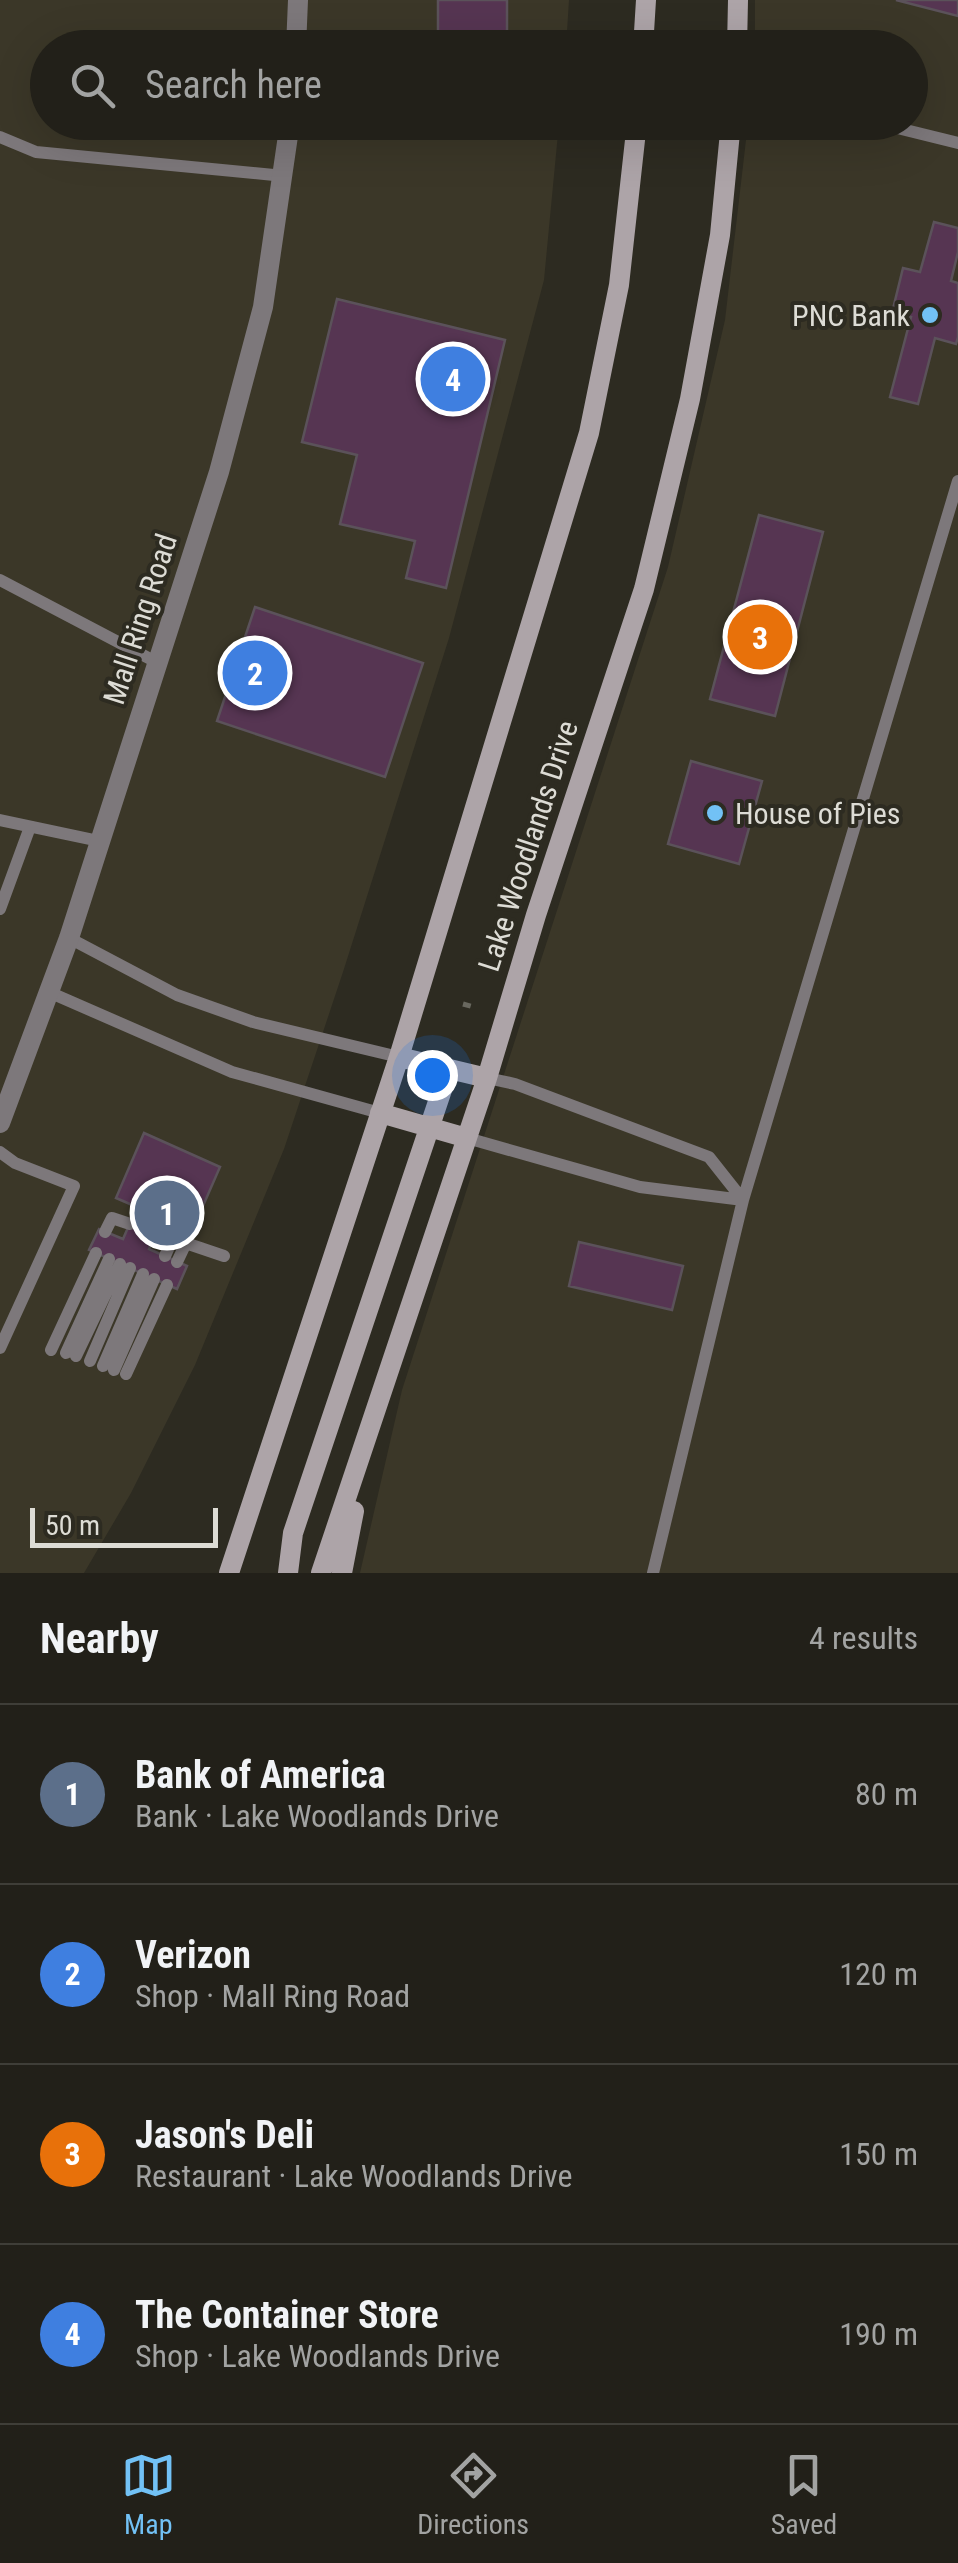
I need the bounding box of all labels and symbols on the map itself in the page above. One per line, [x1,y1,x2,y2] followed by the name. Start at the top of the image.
[792,298,910,333] place label: PNC Bank
[919,304,941,326] marker: PNC Bank
[420,342,486,416] pin: 4
[96,529,184,709] street label: Mall Ring Road
[728,600,792,674] pin: 3
[222,636,288,710] pin: 2
[471,716,585,976] street label: Lake Woodlands Drive
[735,796,900,831] place label: House of Pies
[704,802,726,824] marker: House of Pies
[407,1050,458,1101] your location
[134,1176,200,1250] pin: 1
[30,1503,218,1548] scale bar

